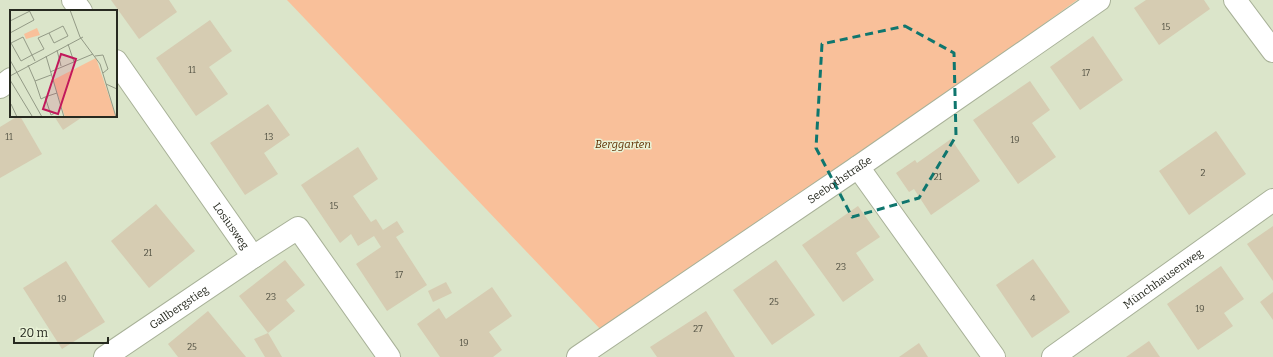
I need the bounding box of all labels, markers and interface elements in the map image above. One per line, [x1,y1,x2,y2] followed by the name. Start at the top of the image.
[10,10,117,117] inset map
[1162,22,1170,32] house number: 15
[188,65,196,75] house number: 11
[1082,68,1091,78] house number: 17
[5,132,13,142] house number: 11
[265,132,273,142] house number: 13
[1011,135,1019,145] house number: 19
[595,138,651,151] park label: Berggarten
[805,153,874,206] street label: Seebothstraße
[1201,168,1206,178] house number: 2
[934,172,943,182] house number: 21
[211,200,252,251] street label: Losiusweg
[330,201,338,211] house number: 15
[1121,246,1205,311] street label: Münchhausenweg
[144,248,153,258] house number: 21
[836,262,846,272] house number: 23
[395,270,404,280] house number: 17
[147,283,211,332] street label: Gallbergstieg
[266,292,276,302] house number: 23
[1030,293,1036,303] house number: 4
[58,294,66,304] house number: 19
[769,297,779,307] house number: 25
[1196,304,1204,314] house number: 19
[14,319,108,345] scale bar
[693,324,703,334] house number: 27
[20,326,49,340] text: 20 m
[460,338,468,348] house number: 19
[187,342,197,352] house number: 25

